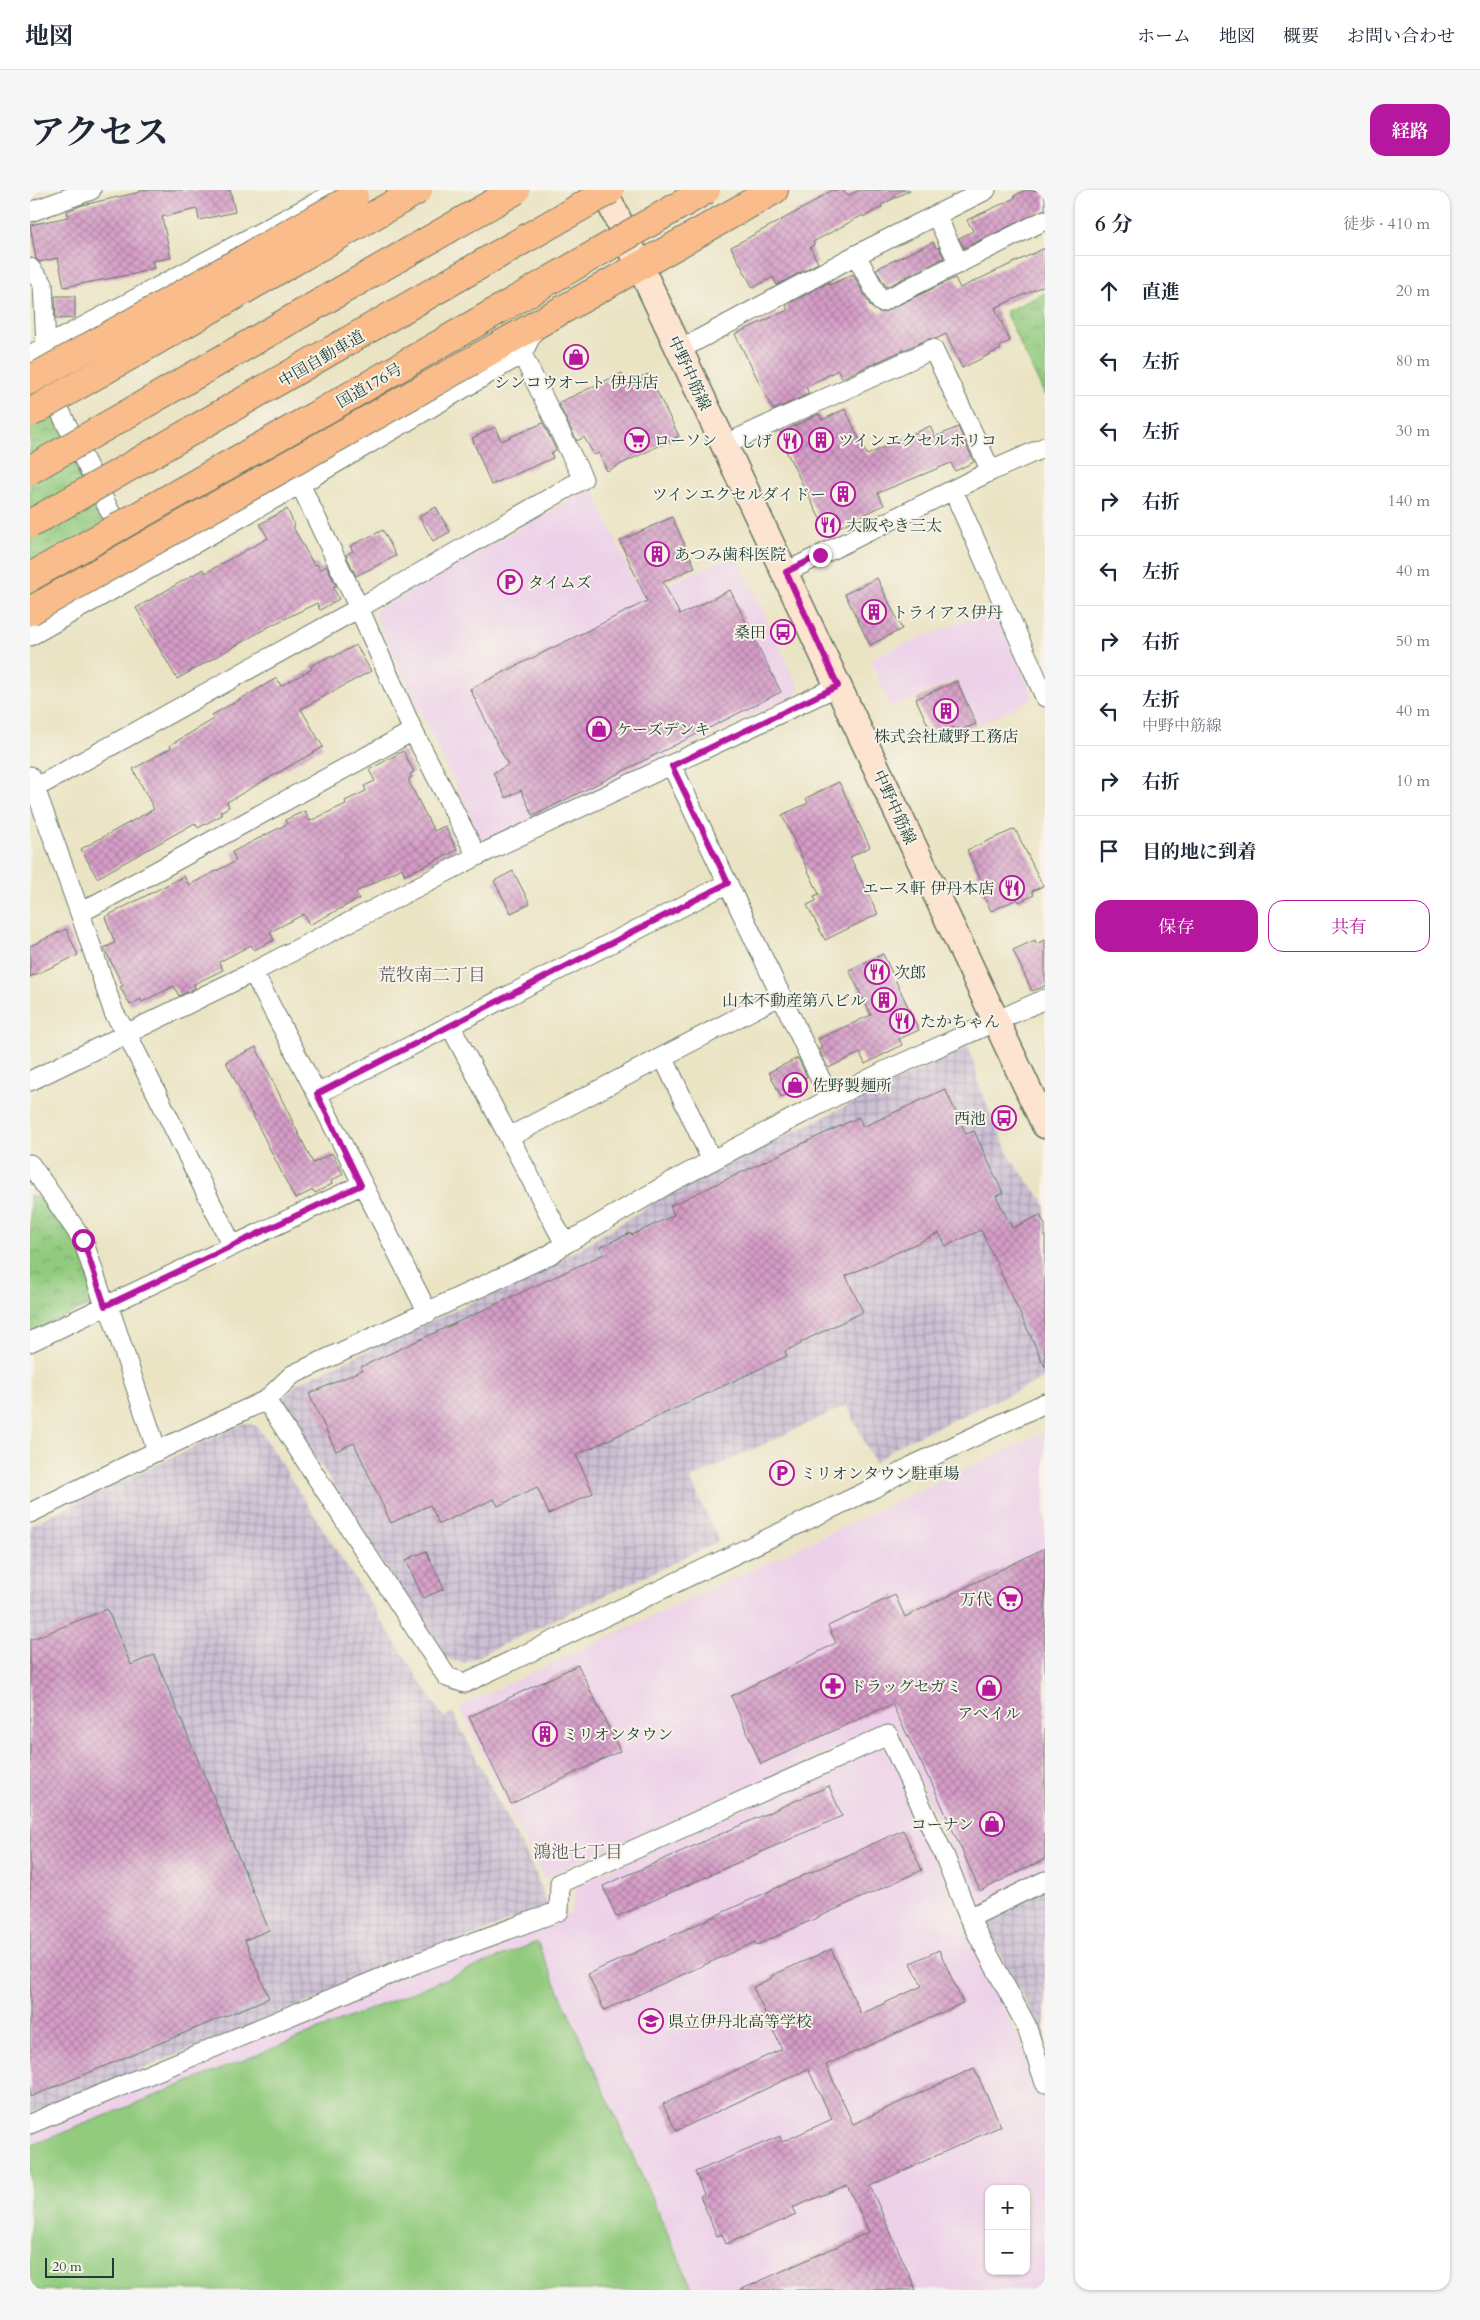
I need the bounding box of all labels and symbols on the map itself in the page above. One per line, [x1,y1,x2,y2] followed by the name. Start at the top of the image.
[274,325,369,392] street label: 中国自動車道
[662,333,716,414] street label: 中野中筋線
[563,344,589,370] shop icon: シンコウオート 伊丹店
[333,358,406,414] street label: 国道176号
[494,372,658,394] place label: シンコウオート 伊丹店
[624,427,650,453] supermarket icon: ローソン
[808,427,834,453] building icon: ツインエクセルホリコ
[777,428,803,454] restaurant icon: しげ
[654,430,717,452] place label: ローソン
[838,430,997,452] place label: ツインエクセルホリコ
[740,431,772,453] place label: しげ
[830,481,856,507] building icon: ツインエクセルダイドー
[652,484,826,506] place label: ツインエクセルダイドー
[815,512,841,538] restaurant icon: 大阪やき三太
[846,515,942,537] place label: 大阪やき三太
[644,541,670,567] building icon: あつみ歯科医院
[674,544,786,566] place label: あつみ歯科医院
[809,544,832,567] route end
[497,569,523,595] parking icon: タイムズ
[528,572,592,594] place label: タイムズ
[861,599,887,625] building icon: トライアス伊丹
[892,602,1002,624] place label: トライアス伊丹
[770,619,796,645] bus stop icon: 桑田
[734,622,766,644] place label: 桑田
[933,698,959,724] building icon: 株式会社蔵野工務店
[586,716,612,742] shop icon: ケーズデンキ
[616,719,711,741] place label: ケーズデンキ
[874,726,1018,748] place label: 株式会社蔵野工務店
[867,767,921,848] street label: 中野中筋線
[999,875,1025,901] restaurant icon: エース軒 伊丹本店
[863,878,994,900] place label: エース軒 伊丹本店
[864,959,890,985] restaurant icon: 次郎
[894,962,926,984] place label: 次郎
[378,963,486,988] district label: 荒牧南二丁目
[871,987,897,1013] building icon: 山本不動産第八ビル
[722,990,866,1012] place label: 山本不動産第八ビル
[889,1008,915,1034] restaurant icon: たかちゃん
[920,1011,1000,1033] place label: たかちゃん
[782,1072,808,1098] shop icon: 佐野製麺所
[812,1075,892,1097] place label: 佐野製麺所
[991,1105,1017,1131] bus stop icon: 西池
[954,1108,986,1130] place label: 西池
[72,1229,95,1252] route start
[769,1460,795,1486] parking icon: ミリオンタウン駐車場
[800,1463,959,1485] place label: ミリオンタウン駐車場
[997,1586,1023,1612] supermarket icon: 万代
[960,1589,992,1611] place label: 万代
[820,1673,846,1699] pharmacy icon: ドラッグセガミ
[976,1675,1002,1701] shop icon: アベイル
[850,1676,962,1698] place label: ドラッグセガミ
[957,1703,1021,1725] place label: アベイル
[532,1721,558,1747] building icon: ミリオンタウン
[562,1724,673,1746] place label: ミリオンタウン
[979,1811,1005,1837] shop icon: コーナン
[911,1814,974,1836] place label: コーナン
[533,1840,623,1865] district label: 鴻池七丁目
[638,2008,664,2034] school or university icon: 県立伊丹北高等学校
[668,2011,812,2033] place label: 県立伊丹北高等学校
[45,2255,114,2278] scale bar

